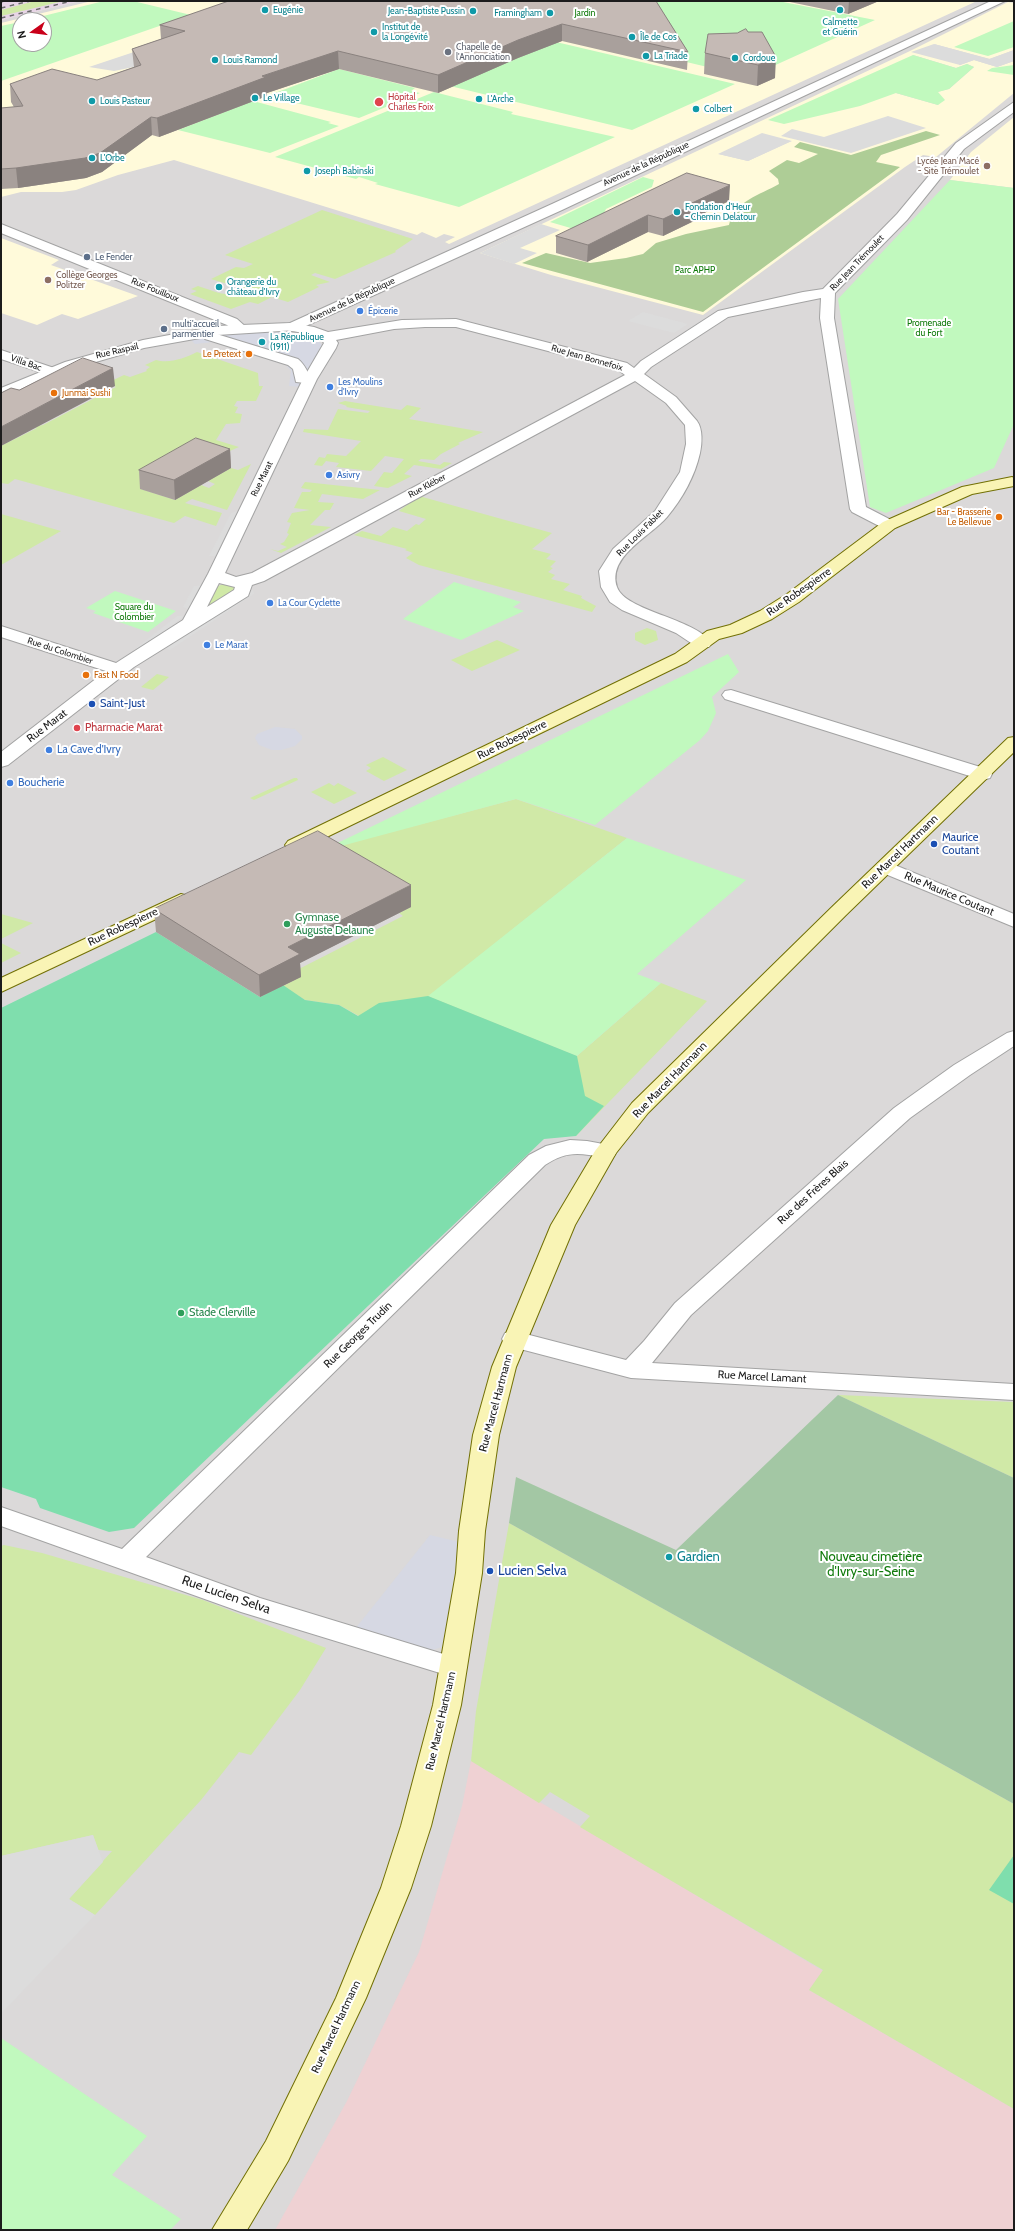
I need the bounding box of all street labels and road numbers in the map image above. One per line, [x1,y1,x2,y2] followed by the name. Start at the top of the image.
[601,139,691,189] street label: Avenue de la République
[828,233,886,293] street label: Rue Jean Trémoulet
[129,275,181,305] street label: Rue Fouilloux
[307,275,397,325] street label: Avenue de la République
[95,341,139,361] street label: Rue Raspail
[550,343,624,373] street label: Rue Jean Bonnefoix
[9,353,43,373] street label: Villa Bac
[249,459,275,499] street label: Rue Marat
[406,472,448,500] street label: Rue Kléber
[614,507,666,559] street label: Rue Louis Fablet
[764,565,834,619] street label: Rue Robespierre
[26,635,94,667] street label: Rue du Colombier
[24,707,70,745] street label: Rue Marat
[475,717,549,763] street label: Rue Robespierre
[859,812,941,892] street label: Rue Marcel Hartmann
[902,869,996,919] street label: Rue Maurice Coutant
[86,905,160,949] street label: Rue Robespierre
[630,1039,710,1121] street label: Rue Marcel Hartmann
[775,1157,851,1227] street label: Rue des Frères Blais
[321,1299,395,1371] street label: Rue Georges Trudin
[477,1353,515,1453] street label: Rue Marcel Hartmann
[717,1368,807,1386] street label: Rue Marcel Lamant
[180,1573,272,1617] street label: Rue Lucien Selva
[423,1670,459,1772] street label: Rue Marcel Hartmann
[309,1979,363,2075] street label: Rue Marcel Hartmann

